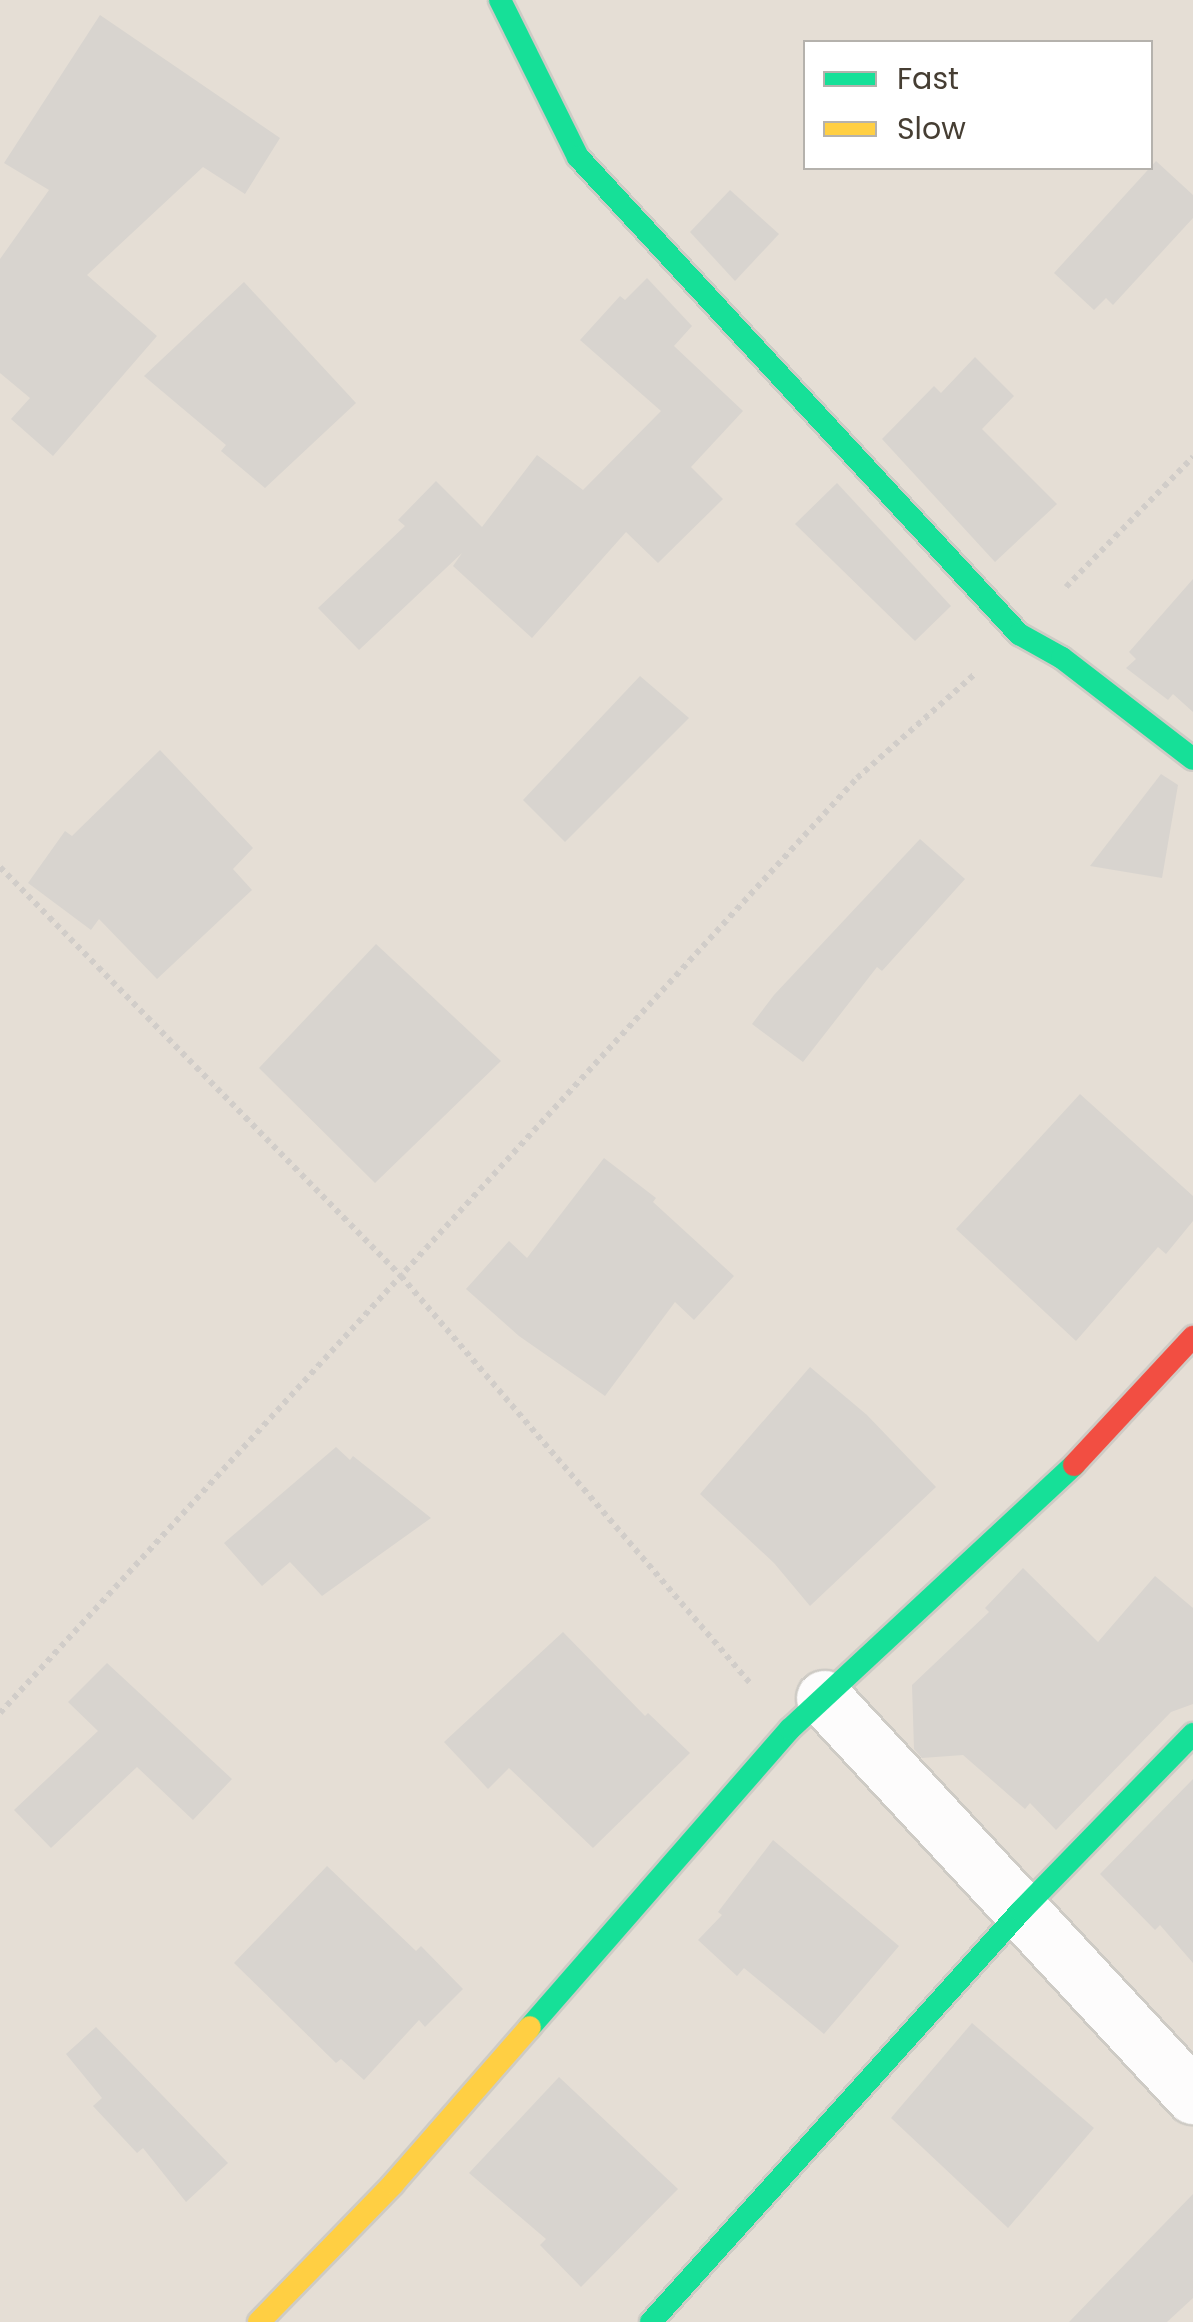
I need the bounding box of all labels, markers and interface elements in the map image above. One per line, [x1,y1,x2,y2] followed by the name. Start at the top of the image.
[803,40,1153,170] legend
[897,57,959,100] text: Fast
[897,107,966,150] text: Slow

